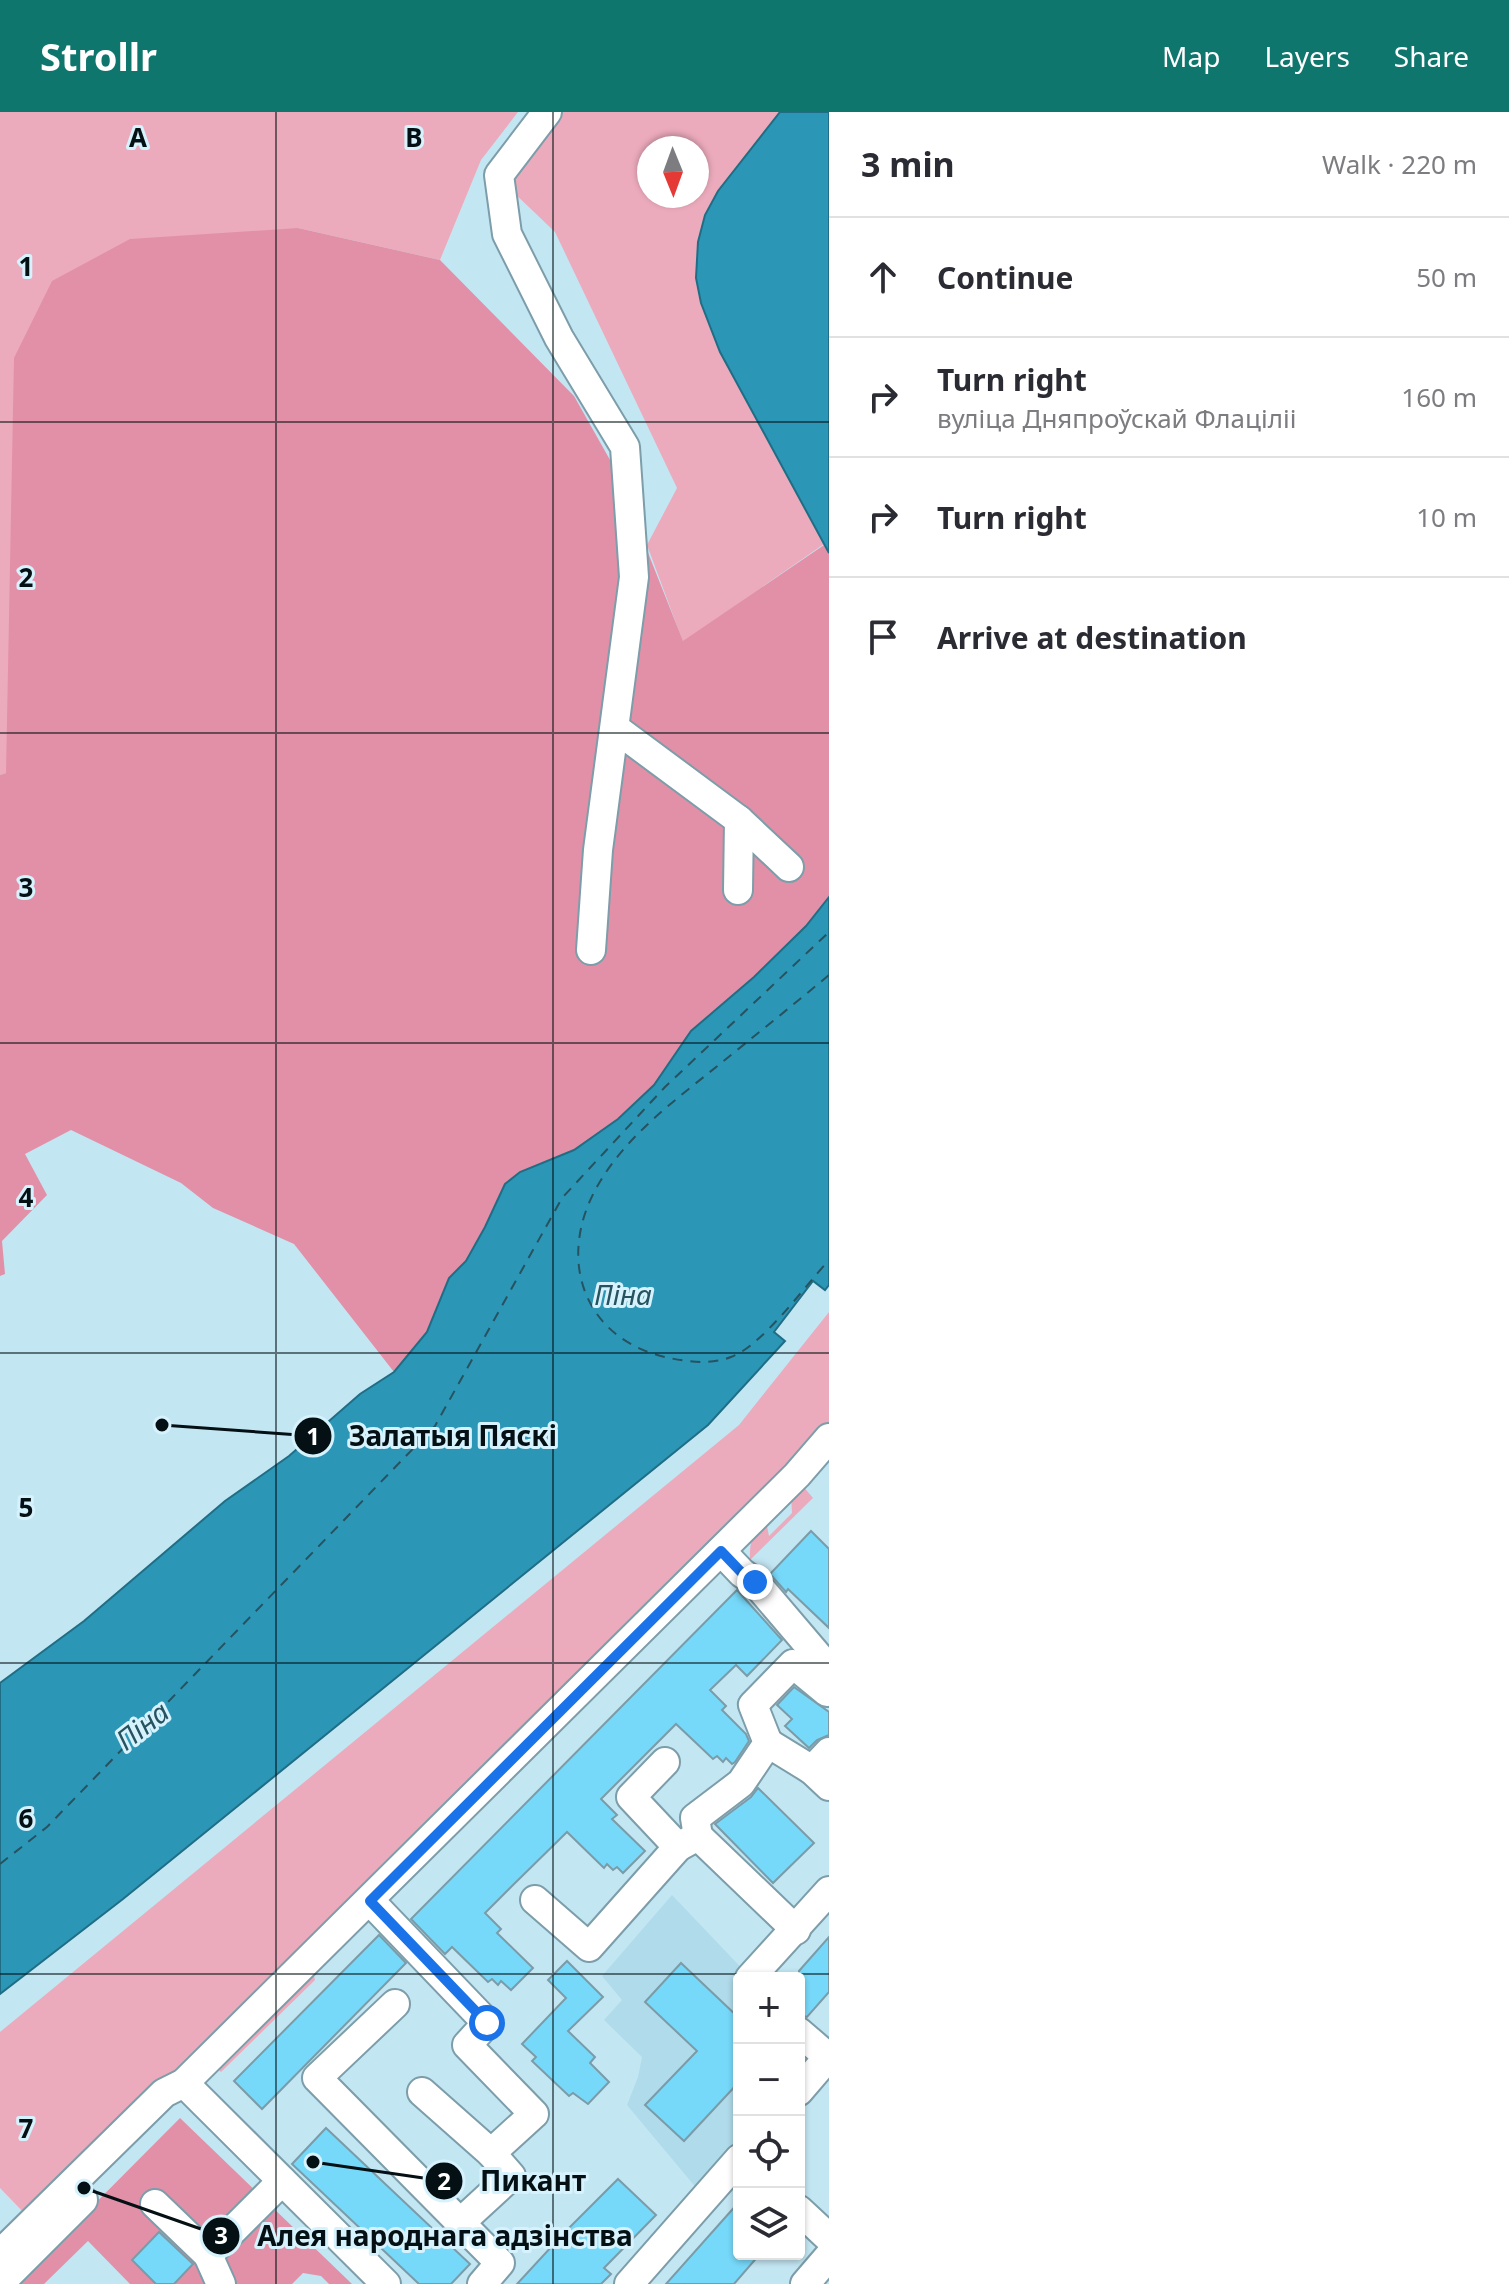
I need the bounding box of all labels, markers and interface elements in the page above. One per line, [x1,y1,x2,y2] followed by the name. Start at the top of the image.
[40,30,157,82] text: Strollr
[1162,37,1220,75] text: Map
[1264,37,1350,75] text: Layers
[1394,37,1469,75] text: Share
[129,119,147,155] text: A
[405,119,423,155] text: B
[637,136,709,208] north arrow
[861,141,955,187] text: 3 min
[1322,146,1477,182] text: Walk · 220 m
[19,248,33,284] text: 1
[861,255,905,299] icon: ahead
[937,257,1073,298] text: Continue
[1416,259,1477,295] text: 50 m
[937,359,1087,400] text: Turn right
[861,375,905,419] icon: right
[1401,379,1477,415] text: 160 m
[937,400,1296,436] text: вуліца Дняпроўскай Флаціліі
[861,495,905,539] icon: right
[937,497,1087,538] text: Turn right
[1416,499,1477,535] text: 10 m
[19,559,34,595] text: 2
[861,615,905,659] icon: arrive
[937,617,1247,658] text: Arrive at destination
[19,869,33,905] text: 3
[19,1179,34,1215] text: 4
[594,1275,652,1313] water label: Піна
[293,1410,573,1462] callout: Залатыя Пяскі
[349,1416,557,1454] text: Залатыя Пяскі
[306,1419,320,1452] text: 1
[19,1489,33,1525] text: 5
[737,1564,773,1600] route end
[108,1692,177,1758] water label: Піна
[19,1800,34,1836] text: 6
[733,1972,805,2260] map controls
[733,1972,805,2044] button: +
[469,2005,505,2041] route start
[733,2044,805,2116] button: −
[19,2110,34,2146] text: 7
[733,2116,805,2188] button: locate
[424,2155,602,2207] callout: Пикант
[480,2161,586,2199] text: Пикант
[437,2164,451,2197] text: 2
[733,2188,805,2260] button: layers
[201,2210,649,2262] callout: Алея народнага адзінства
[257,2216,633,2254] text: Алея народнага адзінства
[214,2218,228,2251] text: 3

